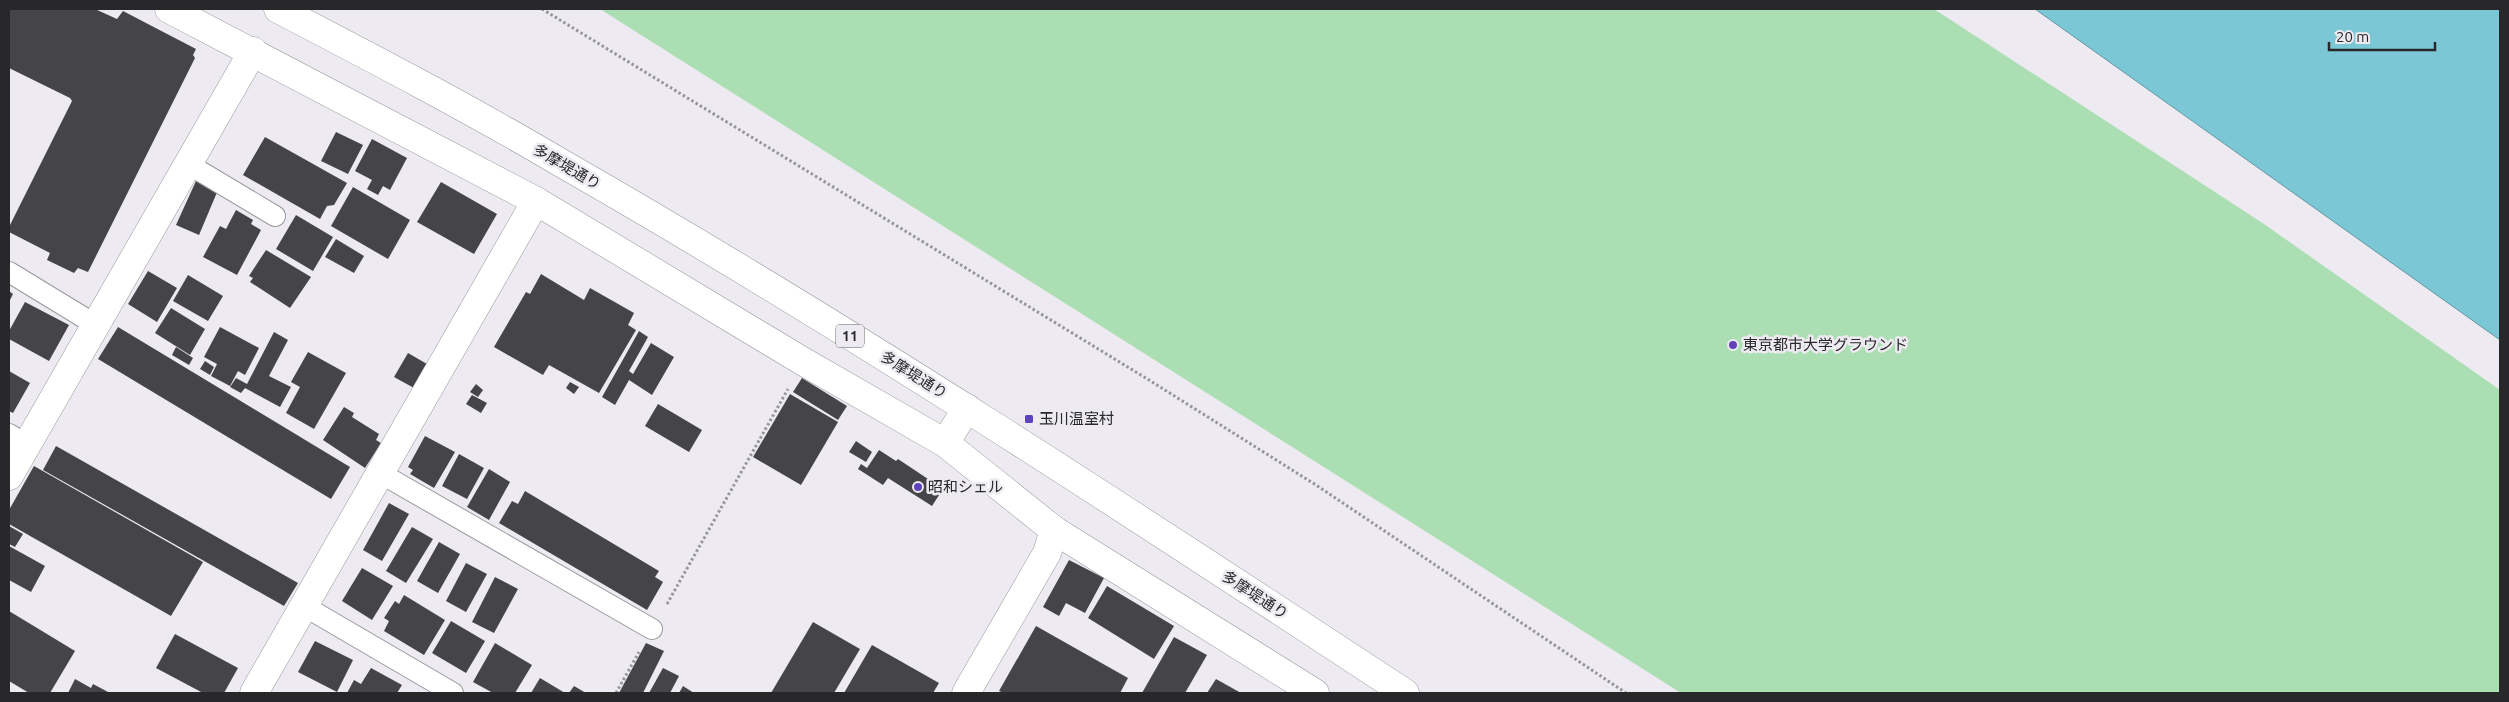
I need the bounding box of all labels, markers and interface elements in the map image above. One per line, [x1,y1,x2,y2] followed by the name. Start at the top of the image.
[2329,20,2435,52] scale bar
[2336,28,2369,45] text: 20 m
[531,140,604,193] street label: 多摩堤通り
[836,324,864,348] road number: 11
[1743,336,1908,353] place label: 東京都市大学グラウンド
[1727,339,1739,351] marker: 東京都市大学グラウンド
[878,347,951,402] street label: 多摩堤通り
[1039,410,1114,427] place label: 玉川温室村
[1023,413,1035,425] marker: 玉川温室村
[928,478,1003,495] place label: 昭和シェル
[912,481,924,493] marker: 昭和シェル
[1219,567,1291,622] street label: 多摩堤通り

